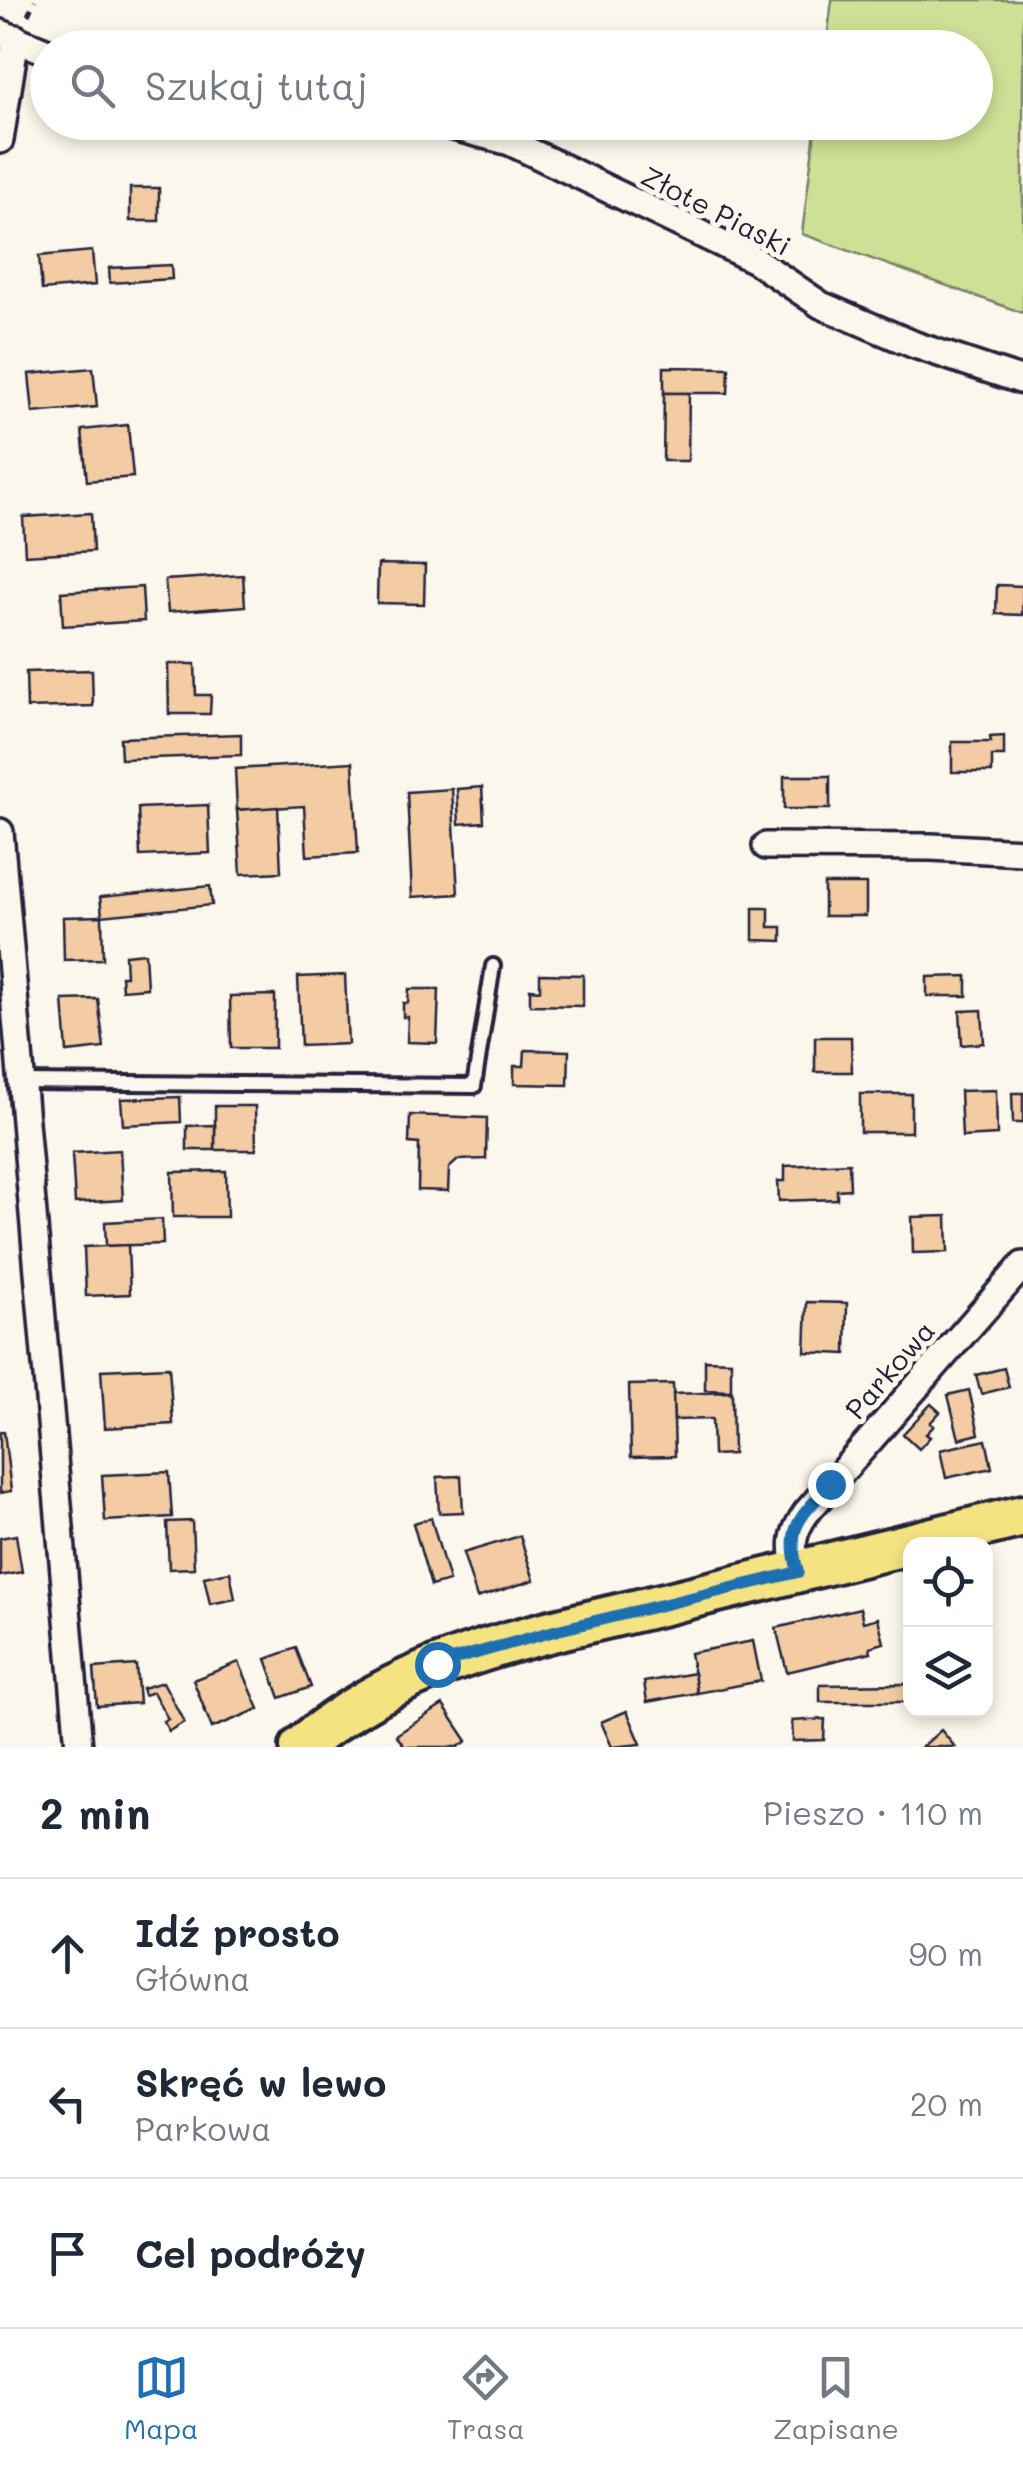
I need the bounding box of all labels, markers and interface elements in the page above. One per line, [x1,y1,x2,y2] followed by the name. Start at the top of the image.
[30,30,993,140] search box
[65,58,120,113] icon: search
[145,60,368,110] text: Szukaj tutaj
[636,157,797,263] street label: Złote Piaski
[837,1313,942,1426] street label: Parkowa
[808,1462,854,1508] route end
[903,1537,993,1717] map controls
[903,1537,993,1627] button: locate
[903,1627,993,1717] button: layers
[415,1642,461,1688] route start
[40,1785,150,1840] text: 2 min
[763,1791,983,1833] text: Pieszo · 110 m
[135,1907,339,1957] text: Idź prosto
[40,1926,95,1981] icon: ahead
[909,1932,983,1974] text: 90 m
[135,1957,250,1999] text: Główna
[135,2057,386,2107] text: Skręć w lewo
[40,2076,95,2131] icon: left
[910,2082,983,2124] text: 20 m
[135,2107,271,2149] text: Parkowa
[40,2226,95,2281] icon: arrive
[135,2228,366,2278] text: Cel podróży
[124,2350,199,2446] tab: Mapa
[447,2350,525,2446] tab: Trasa
[773,2350,899,2446] tab: Zapisane

